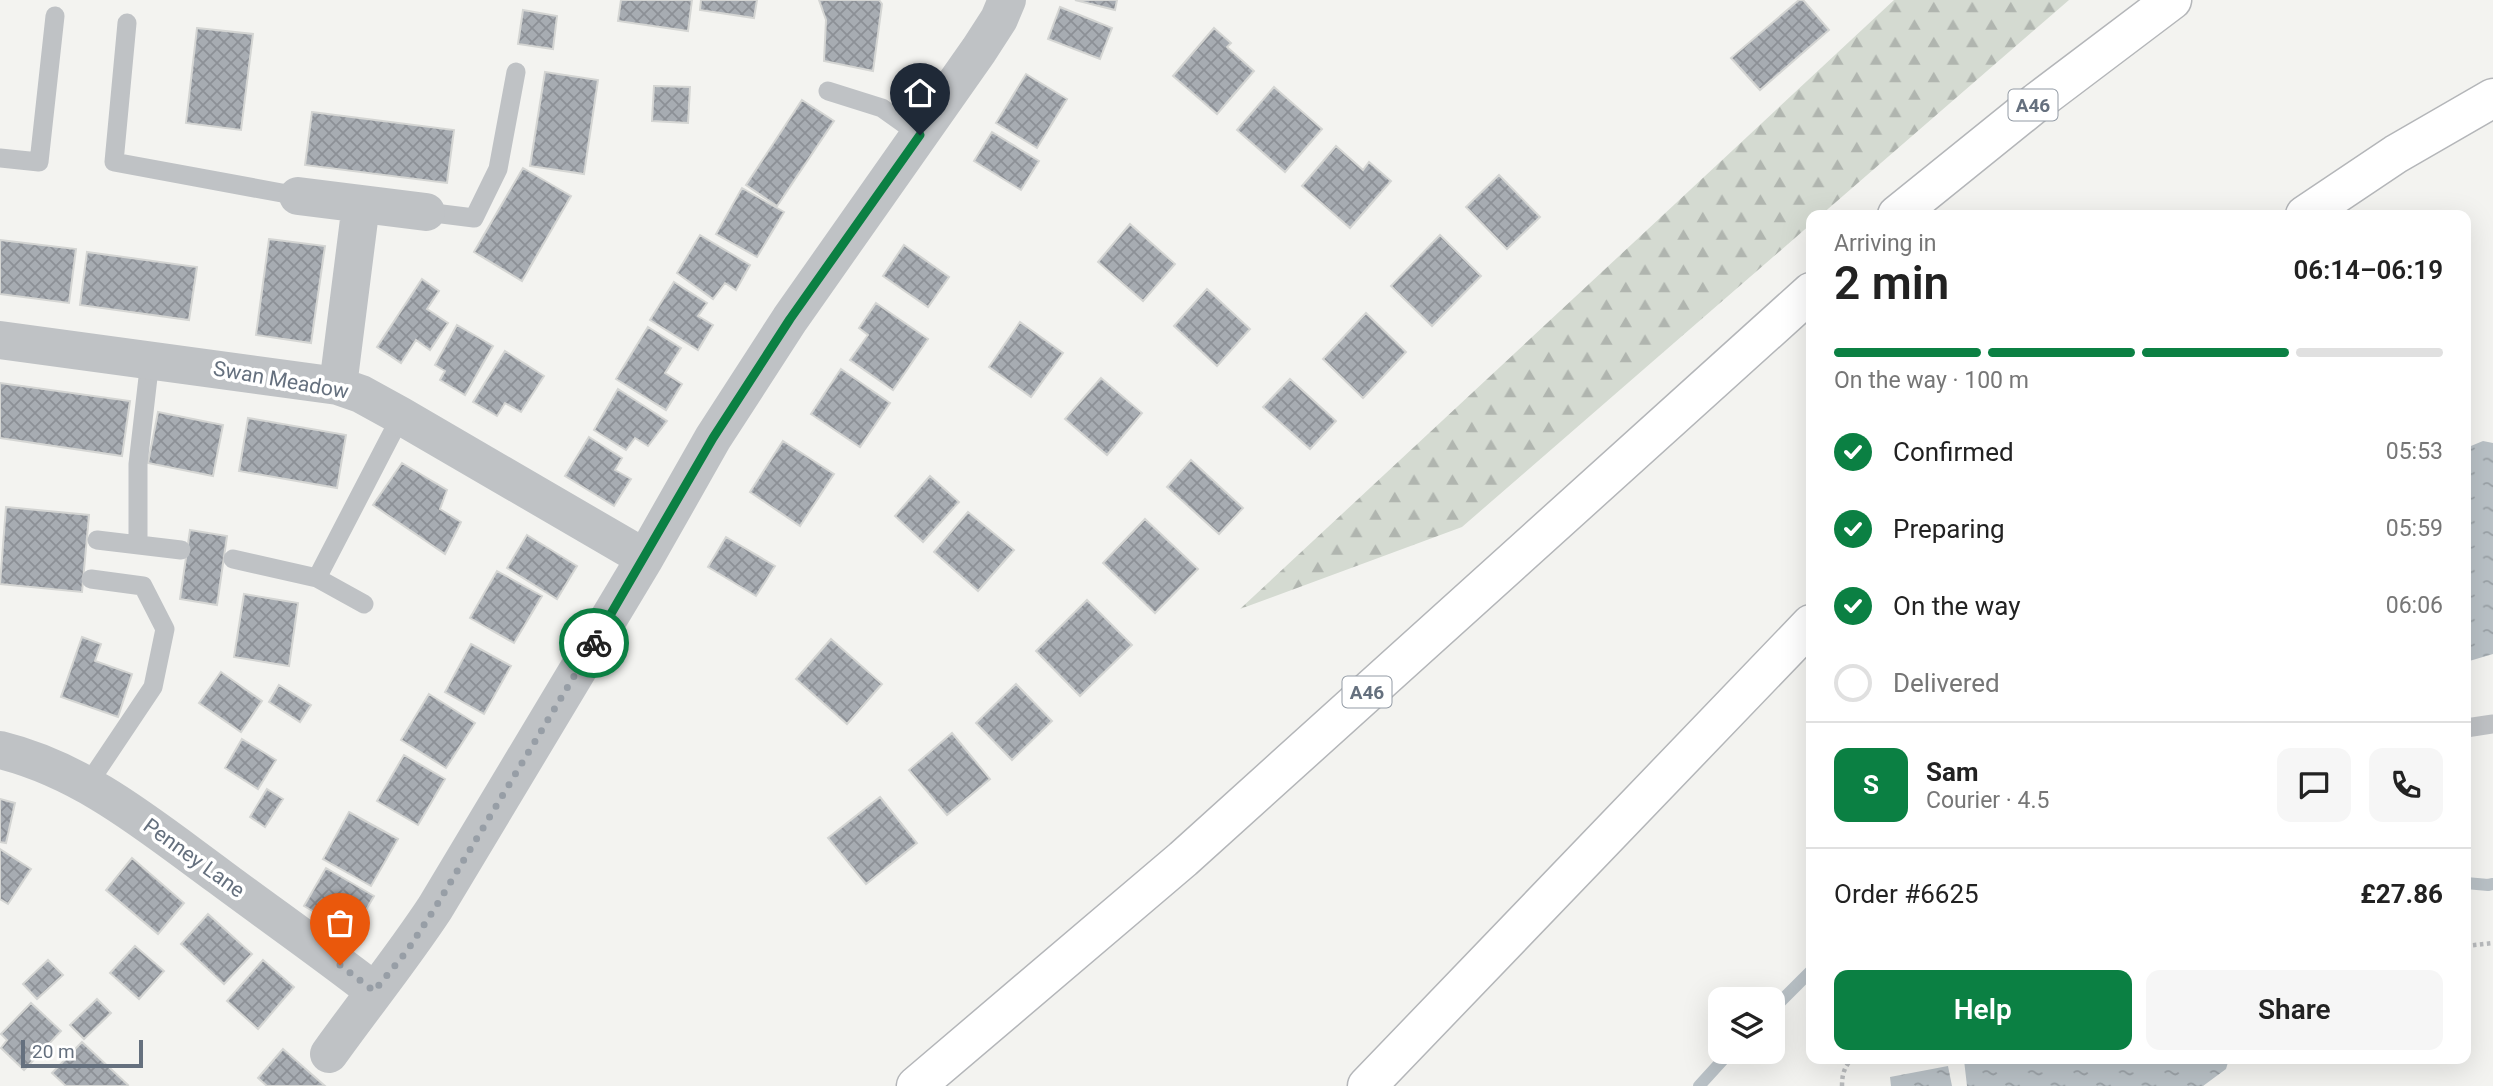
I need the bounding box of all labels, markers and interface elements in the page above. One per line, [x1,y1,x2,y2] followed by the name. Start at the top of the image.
[890,63,950,135] pin
[901,74,939,112] icon: home
[2008,90,2058,120] road number: A46
[1834,230,1937,257] text: Arriving in
[2293,255,2443,285] text: 06:14–06:19
[1834,256,1949,310] text: 2 min
[211,356,351,404] street label: Swan Meadow
[1834,367,2029,394] text: On the way · 100 m
[1834,433,1872,471] icon: check
[1893,437,2014,467] text: Confirmed
[2386,438,2443,465] text: 05:53
[1834,510,1872,548] icon: check
[1893,514,2005,544] text: Preparing
[2386,515,2443,542] text: 05:59
[1834,587,1872,625] icon: check
[1893,591,2021,621] text: On the way
[2386,592,2443,619] text: 06:06
[559,608,629,678] courier
[575,624,613,662] icon: bike
[1893,668,2000,698] text: Delivered
[1342,677,1392,708] road number: A46
[2277,748,2351,822] button: chat
[2369,748,2443,822] button: phone
[1926,757,1978,787] text: Sam
[1863,770,1879,800] text: S
[1926,787,2049,814] text: Courier · 4.5
[139,813,249,903] street label: Penney Lane
[1834,879,1979,909] text: Order #6625
[2360,879,2443,909] text: £27.86
[310,893,370,965] pin
[321,904,359,942] icon: bag
[1834,970,2132,1050] button: Help
[2146,970,2443,1050] button: Share
[1708,987,1785,1064] map controls
[1708,987,1785,1064] button: layers
[21,1037,144,1069] scale bar
[32,1040,75,1063] text: 20 m

